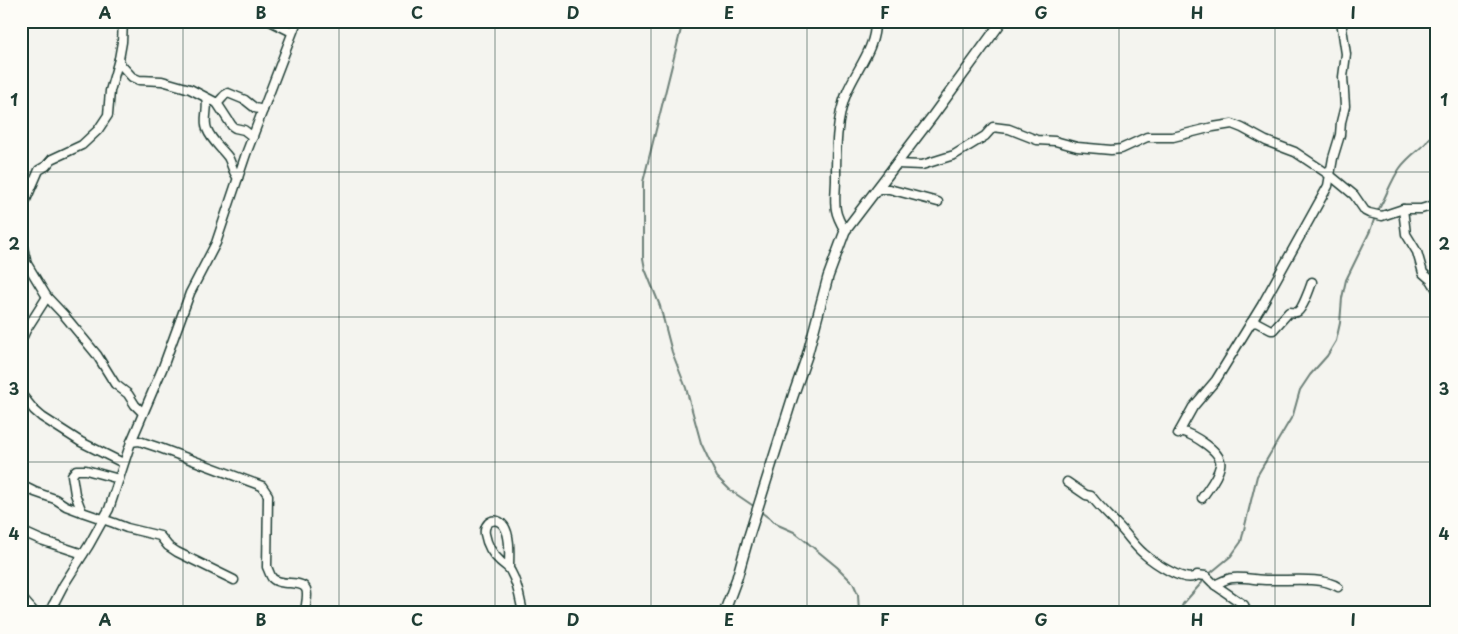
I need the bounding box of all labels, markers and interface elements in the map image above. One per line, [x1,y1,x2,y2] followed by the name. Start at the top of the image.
[99,0,112,24] text: A
[256,0,267,24] text: B
[411,0,423,24] text: C
[567,0,579,24] text: D
[724,0,734,24] text: E
[880,0,890,24] text: F
[1034,0,1048,24] text: G
[1191,0,1203,24] text: H
[1350,0,1356,24] text: I
[10,87,18,111] text: 1
[1440,87,1448,111] text: 1
[8,231,20,255] text: 2
[1438,231,1450,255] text: 2
[9,376,19,400] text: 3
[1439,376,1449,400] text: 3
[9,521,20,545] text: 4
[1439,521,1450,545] text: 4
[99,607,112,631] text: A
[256,607,267,631] text: B
[411,607,423,631] text: C
[567,607,579,631] text: D
[724,607,734,631] text: E
[880,607,890,631] text: F
[1034,607,1048,631] text: G
[1191,607,1203,631] text: H
[1350,607,1356,631] text: I

